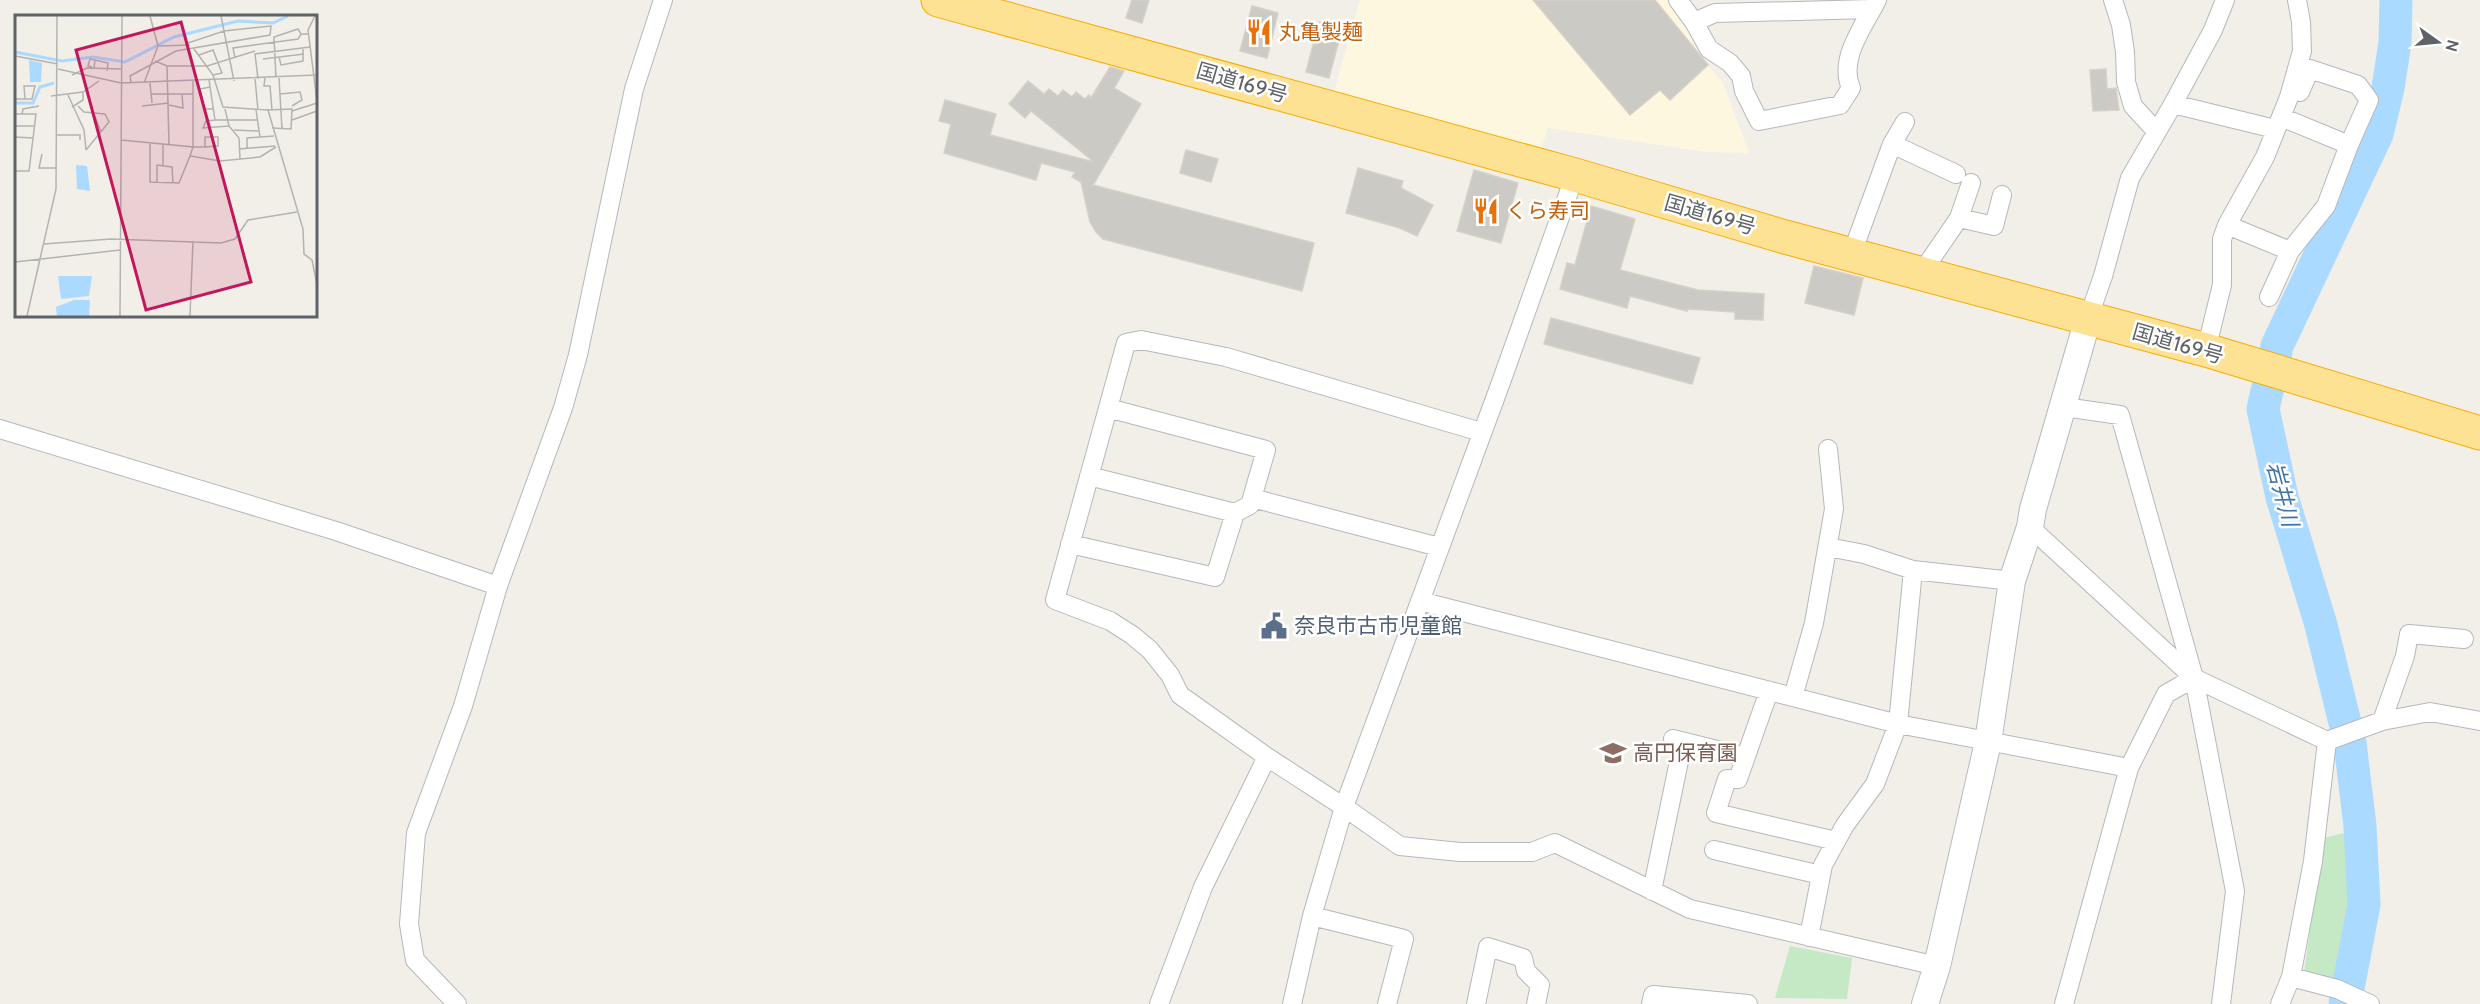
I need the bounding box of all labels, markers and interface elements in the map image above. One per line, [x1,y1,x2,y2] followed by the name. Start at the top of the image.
[2408,12,2468,72] north arrow
[15,15,316,316] inset map
[1244,17,1274,47] restaurant icon: 丸亀製麺
[1279,19,1363,44] place label: 丸亀製麺
[2441,38,2463,54] text: N
[1194,58,1291,107] street label: 国道169号
[1662,190,1759,239] street label: 国道169号
[1471,196,1501,226] restaurant icon: くら寿司
[1506,198,1590,223] place label: くら寿司
[2130,319,2227,368] street label: 国道169号
[2261,459,2305,531] water label: 岩井川
[1259,611,1289,641] public building icon: 奈良市古市児童館
[1294,613,1462,638] place label: 奈良市古市児童館
[1598,738,1628,768] school or university icon: 高円保育園
[1633,740,1738,765] place label: 高円保育園

